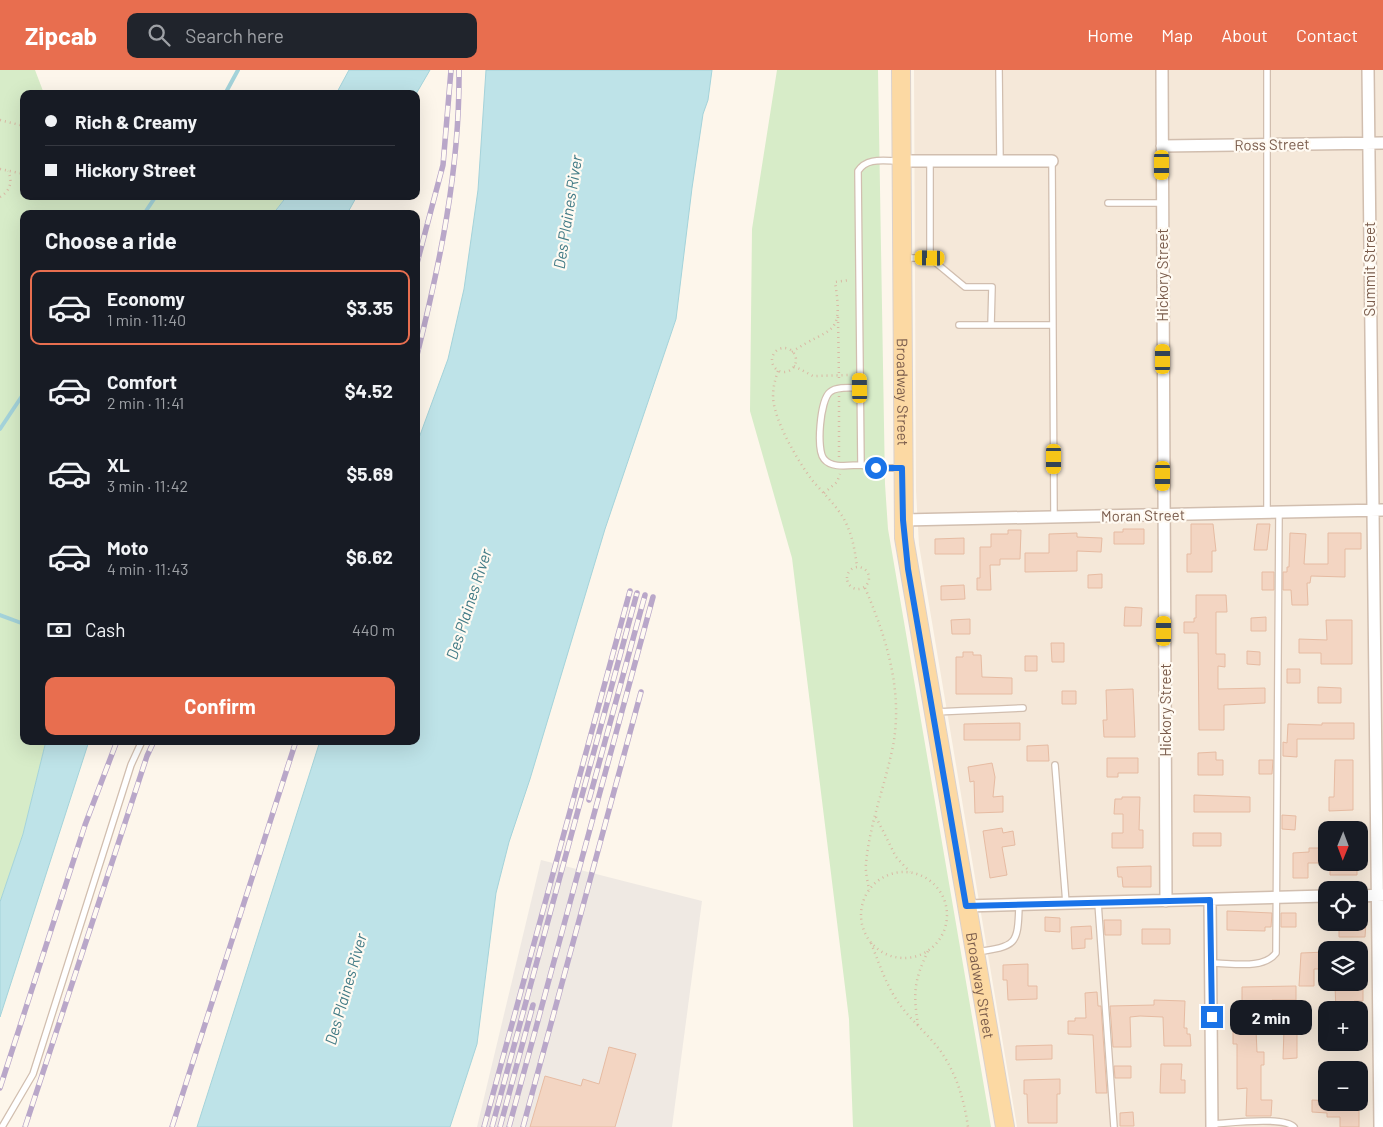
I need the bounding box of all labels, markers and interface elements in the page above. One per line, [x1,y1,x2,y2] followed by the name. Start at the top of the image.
[127,13,477,58] search box
[25,21,97,50] text: Zipcab
[145,21,173,49] icon: search
[185,24,284,47] text: Search here
[1087,24,1133,46] text: Home
[1161,24,1193,46] text: Map
[1221,24,1268,46] text: About
[1296,24,1358,46] text: Contact
[75,110,197,133] text: Rich & Creamy
[1234,134,1310,154] street label: Ross Street
[1154,150,1169,180] car
[549,152,586,270] water label: Des Plaines River
[75,158,196,181] text: Hickory Street
[1360,222,1378,316] street label: Summit Street
[45,227,177,253] text: Choose a ride
[1153,228,1171,322] street label: Hickory Street
[914,250,945,266] car
[47,285,92,330] icon: car
[107,287,185,310] text: Economy
[346,296,393,319] text: $3.35
[107,310,186,329] text: 1 min · 11:40
[894,338,912,446] street label: Broadway Street
[1155,344,1170,374] car
[47,368,92,413] icon: car
[107,370,177,393] text: Comfort
[852,373,867,403] car
[345,379,393,402] text: $4.52
[107,393,184,412] text: 2 min · 11:41
[1046,444,1061,474] car
[47,451,92,496] icon: car
[107,453,130,476] text: XL
[865,457,887,479] route start
[1155,461,1170,491] car
[346,462,393,485] text: $5.69
[107,476,188,495] text: 3 min · 11:42
[1101,505,1185,525] street label: Moran Street
[47,534,92,579] icon: car
[107,536,149,559] text: Moto
[346,545,393,568] text: $6.62
[441,545,495,662] water label: Des Plaines River
[107,559,188,578] text: 4 min · 11:43
[45,616,73,644] icon: cash
[1156,616,1171,646] car
[85,618,126,641] text: Cash
[352,620,395,639] text: 440 m
[1156,663,1174,757] street label: Hickory Street
[45,677,395,735] button: Confirm
[1318,821,1368,871] north arrow
[1318,821,1368,1111] map controls
[1318,881,1368,931] button: locate
[320,930,370,1047] water label: Des Plaines River
[963,931,999,1040] street label: Broadway Street
[1318,941,1368,991] button: layers
[1230,1000,1312,1034] callout: 2 min
[1318,1001,1368,1051] button: +
[1201,1006,1223,1028] route end
[1252,1008,1290,1027] text: 2 min
[1318,1061,1368,1111] button: −

